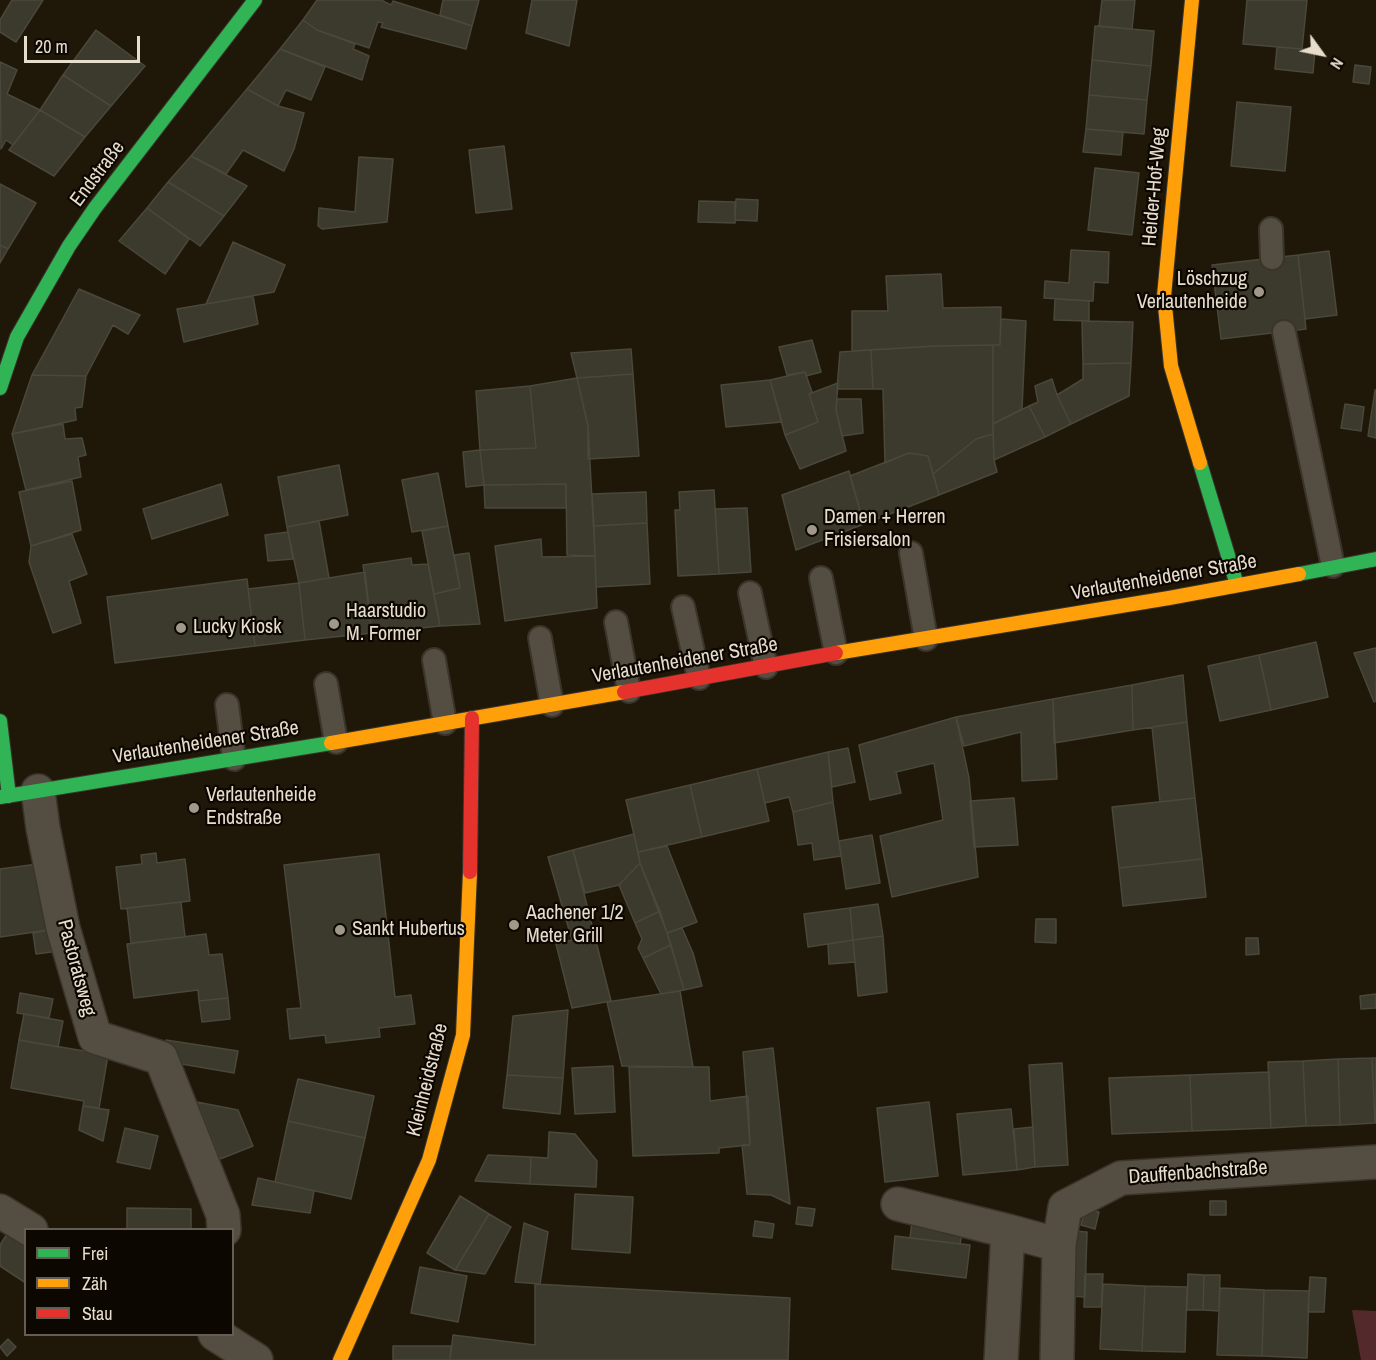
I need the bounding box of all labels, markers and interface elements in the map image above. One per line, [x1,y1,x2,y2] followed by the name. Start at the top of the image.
[27,24,142,62] scale bar
[1292,24,1352,84] north arrow
[35,34,68,59] text: 20 m
[1325,54,1349,74] text: N
[1138,127,1172,247] street label: Heider-Hof-Weg
[66,137,130,211] street label: Endstraße
[1137,268,1247,315] place label: Löschzug Verlautenheide
[1252,285,1266,299] marker: Löschzug Verlautenheide
[824,506,946,553] place label: Damen + Herren Frisiersalon
[805,523,819,537] marker: Damen + Herren Frisiersalon
[1069,550,1259,606] street label: Verlautenheidener Straße
[346,600,426,647] place label: Haarstudio M. Former
[193,616,281,640] place label: Lucky Kiosk
[327,617,341,631] marker: Haarstudio M. Former
[174,621,188,635] marker: Lucky Kiosk
[590,633,780,689] street label: Verlautenheidener Straße
[111,716,301,770] street label: Verlautenheidener Straße
[206,784,316,831] place label: Verlautenheide Endstraße
[187,801,201,815] marker: Verlautenheide Endstraße
[526,902,624,949] place label: Aachener 1/2 Meter Grill
[52,917,100,1019] street label: Pastoratsweg
[352,918,465,942] place label: Sankt Hubertus
[507,918,521,932] marker: Aachener 1/2 Meter Grill
[333,923,347,937] marker: Sankt Hubertus
[402,1021,454,1139] street label: Kleinheidstraße
[1128,1156,1268,1190] street label: Dauffenbachstraße
[24,1228,234,1336] legend
[82,1241,108,1266] text: Frei
[82,1271,107,1296] text: Zäh
[82,1301,112,1326] text: Stau

